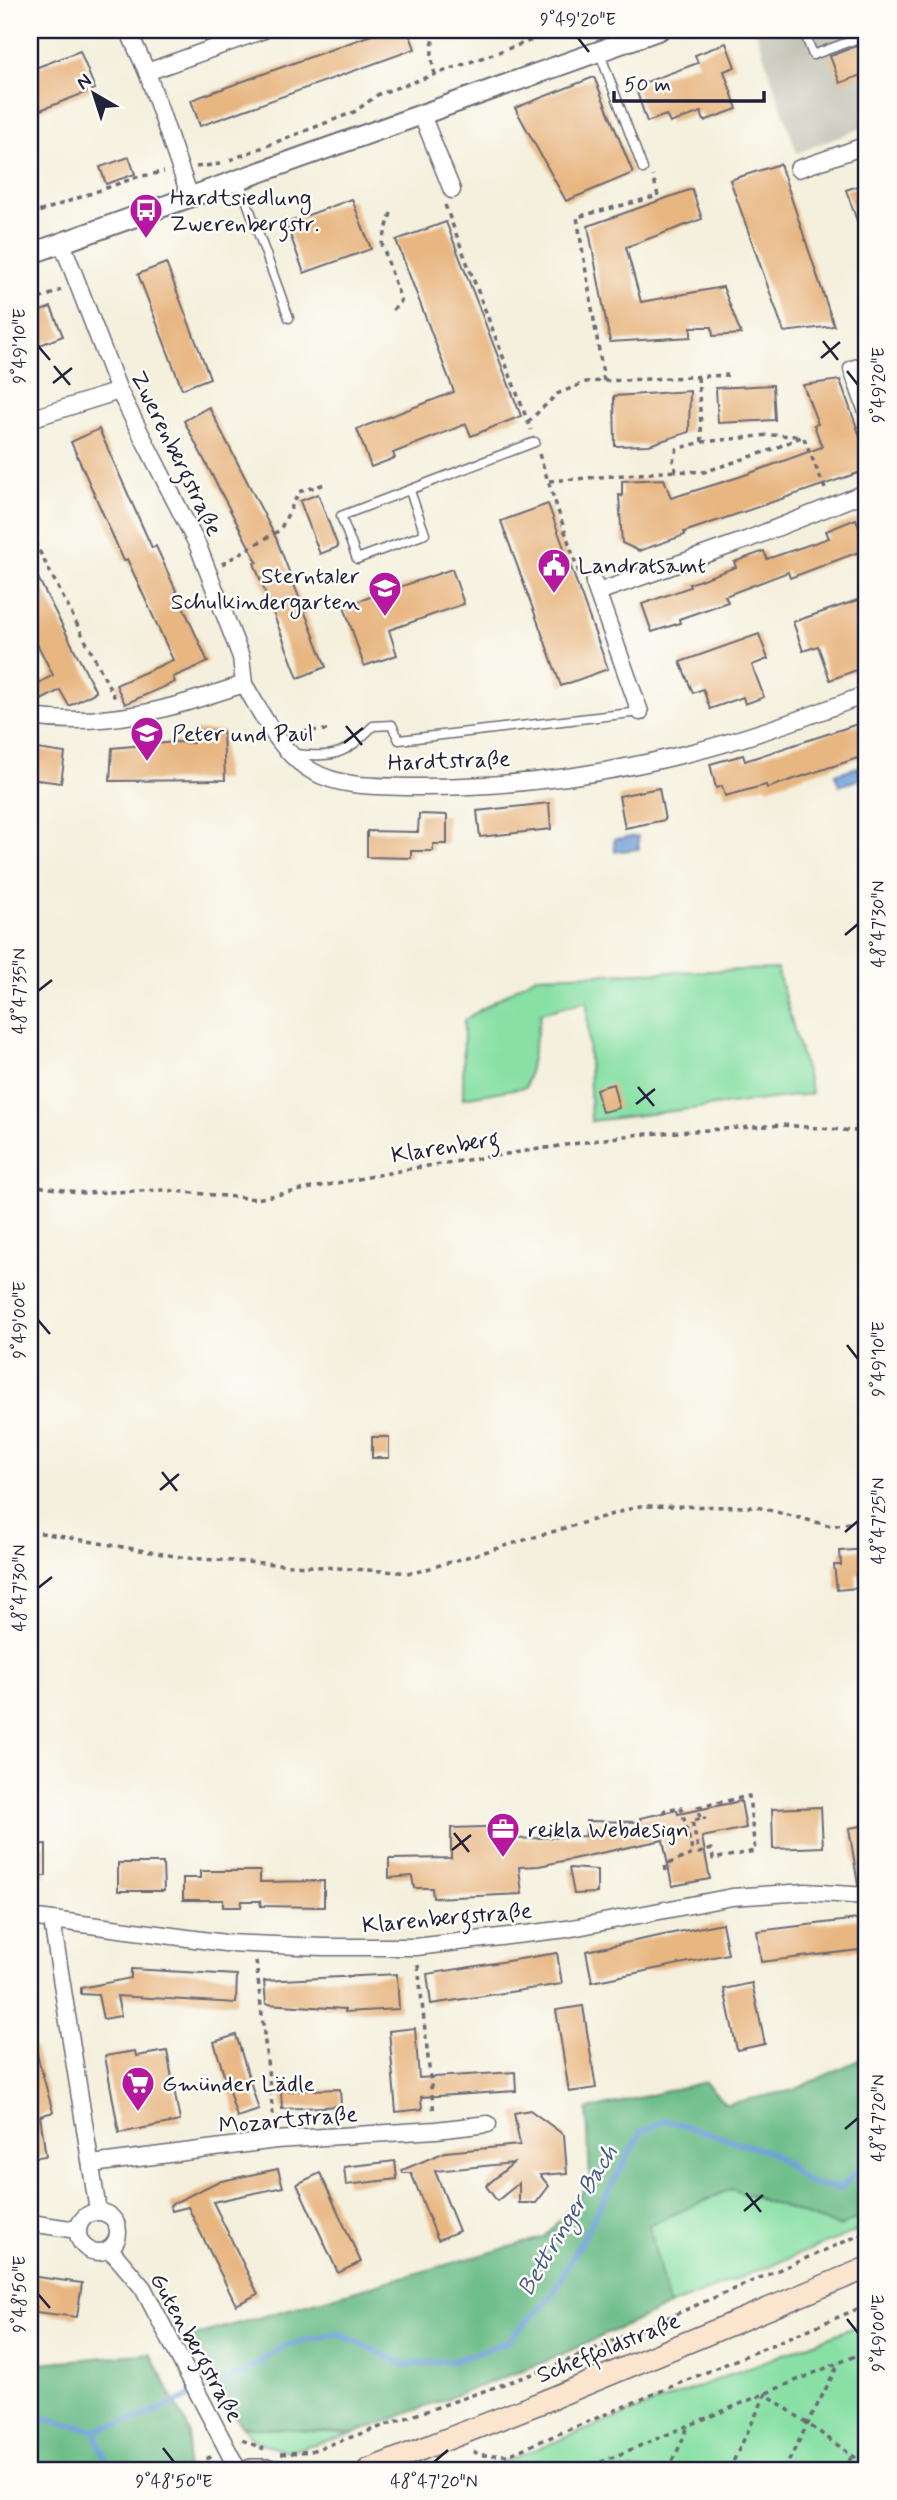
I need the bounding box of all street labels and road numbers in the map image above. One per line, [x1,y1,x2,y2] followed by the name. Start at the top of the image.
[120,366,228,542] street label: Zwerenbergstraße
[387,745,511,779] street label: Hardtstraße
[389,1125,502,1173] street label: Klarenberg
[361,1897,534,1943] street label: Klarenbergstraße
[217,2100,359,2142] street label: Mozartstraße
[140,2268,249,2429] street label: Gutenbergstraße
[533,2306,685,2392] street label: Scheffoldstraße

